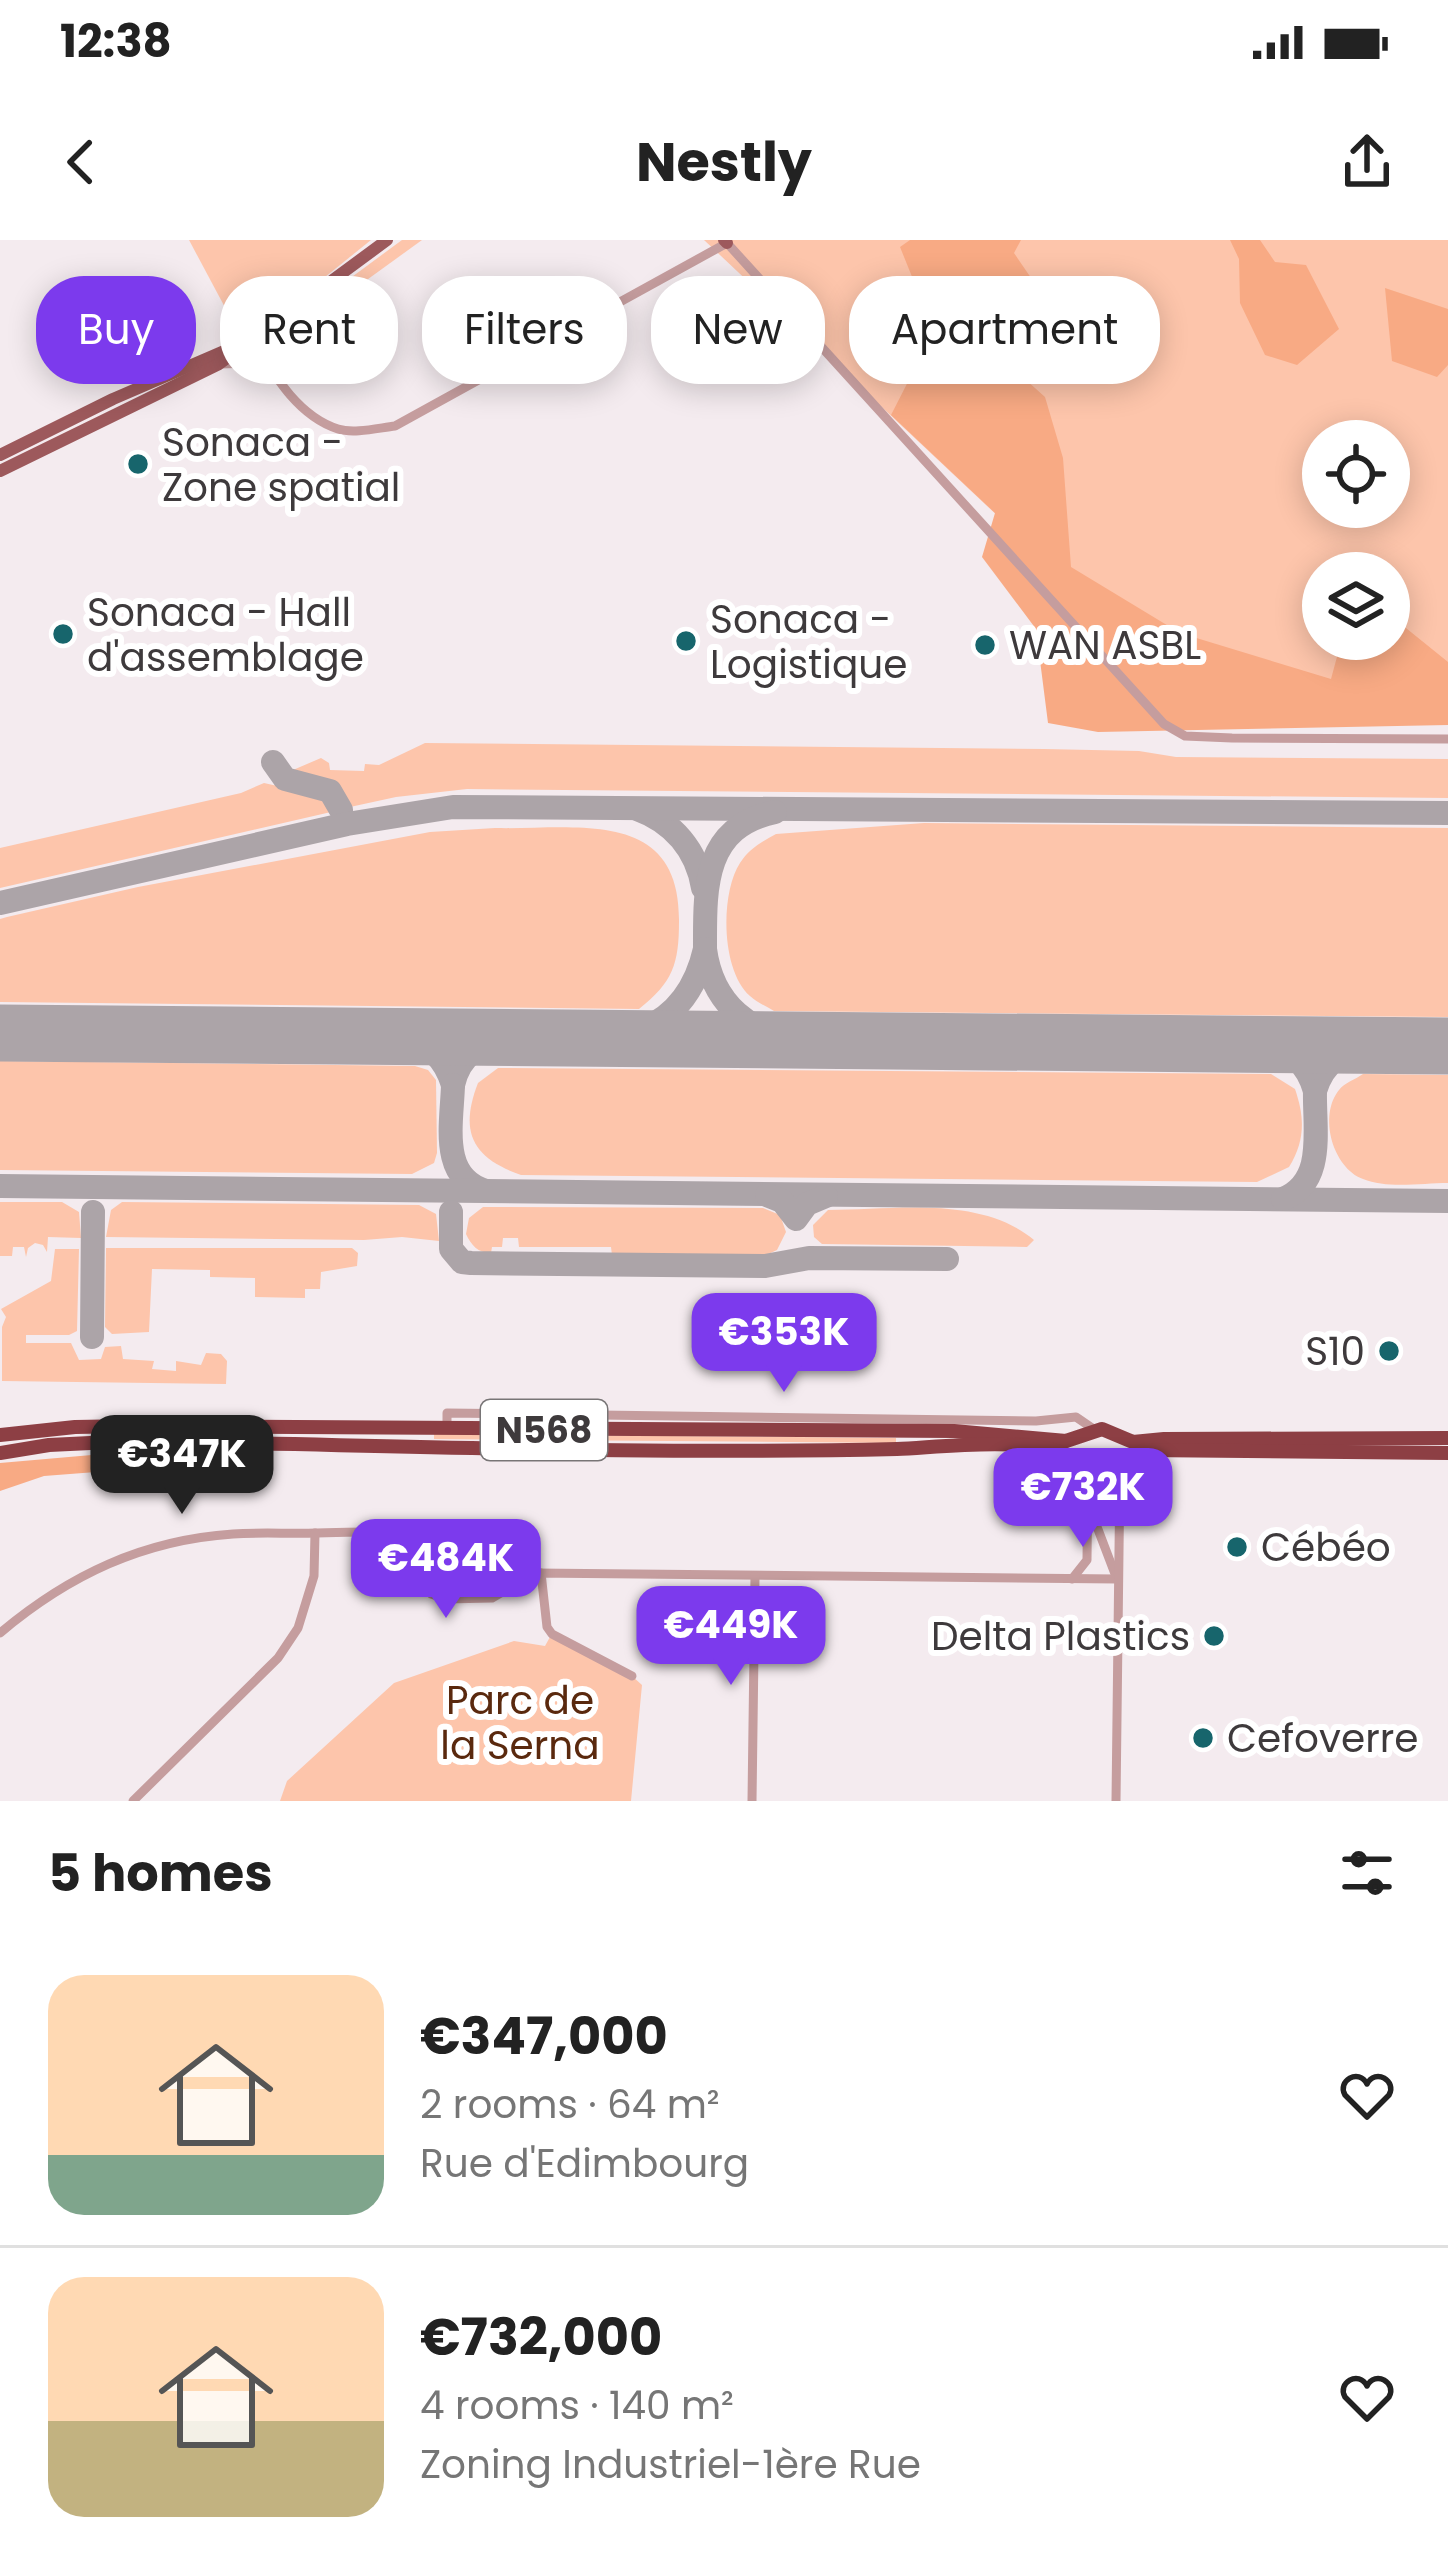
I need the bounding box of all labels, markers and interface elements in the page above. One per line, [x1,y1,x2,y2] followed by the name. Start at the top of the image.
[60,10,172,73] text: 12:38
[636,124,812,200] text: Nestly
[48,129,114,195] icon: back
[1334,129,1400,195] icon: share
[36,276,196,384] chip: Buy
[220,276,398,384] chip: Rent
[422,276,627,384] chip: Filters
[651,276,825,384] chip: New
[849,276,1160,384] chip: Apartment
[162,415,400,515] place label: Sonaca - Zone spatial
[1302,420,1410,660] map controls
[1302,420,1410,528] button: locate
[125,451,151,477] marker: Sonaca - Zone spatial
[1302,552,1410,660] button: layers
[87,585,364,685] place label: Sonaca - Hall d'assemblage
[710,592,907,692] place label: Sonaca - Logistique
[1009,618,1201,673] place label: WAN ASBL
[50,621,76,647] marker: Sonaca - Hall d'assemblage
[673,628,699,654] marker: Sonaca - Logistique
[972,632,998,658] marker: WAN ASBL
[700,1293,868,1395] pin: €353K
[719,1304,849,1359] text: €353K
[1305,1324,1365,1379] place label: S10
[1376,1338,1402,1364] marker: S10
[481,1400,607,1460] road number: N568
[98,1415,266,1517] pin: €347K
[117,1426,247,1481] text: €347K
[999,1448,1167,1550] pin: €732K
[1021,1459,1145,1514] text: €732K
[362,1519,530,1621] pin: €484K
[1261,1520,1391,1575] place label: Cébéo
[378,1530,514,1585] text: €484K
[1224,1534,1250,1560] marker: Cébéo
[647,1586,815,1688] pin: €449K
[663,1597,799,1652] text: €449K
[931,1609,1190,1664] place label: Delta Plastics
[1201,1623,1227,1649] marker: Delta Plastics
[440,1673,600,1773] park label: Parc de la Serna
[1227,1711,1418,1766] place label: Cefoverre
[1190,1725,1216,1751] marker: Cefoverre
[48,1837,273,1909] text: 5 homes
[1334,1840,1400,1906] icon: filters
[420,2000,668,2072] text: €347,000
[144,2023,288,2167] icon: home
[1334,2062,1400,2128] icon: heart
[420,2077,720,2132] text: 2 rooms · 64 m²
[420,2136,749,2191] text: Rue d'Edimbourg
[420,2301,662,2373] text: €732,000
[144,2325,288,2469] icon: home
[1334,2364,1400,2430] icon: heart
[420,2378,734,2433] text: 4 rooms · 140 m²
[420,2437,921,2492] text: Zoning Industriel-1ère Rue

